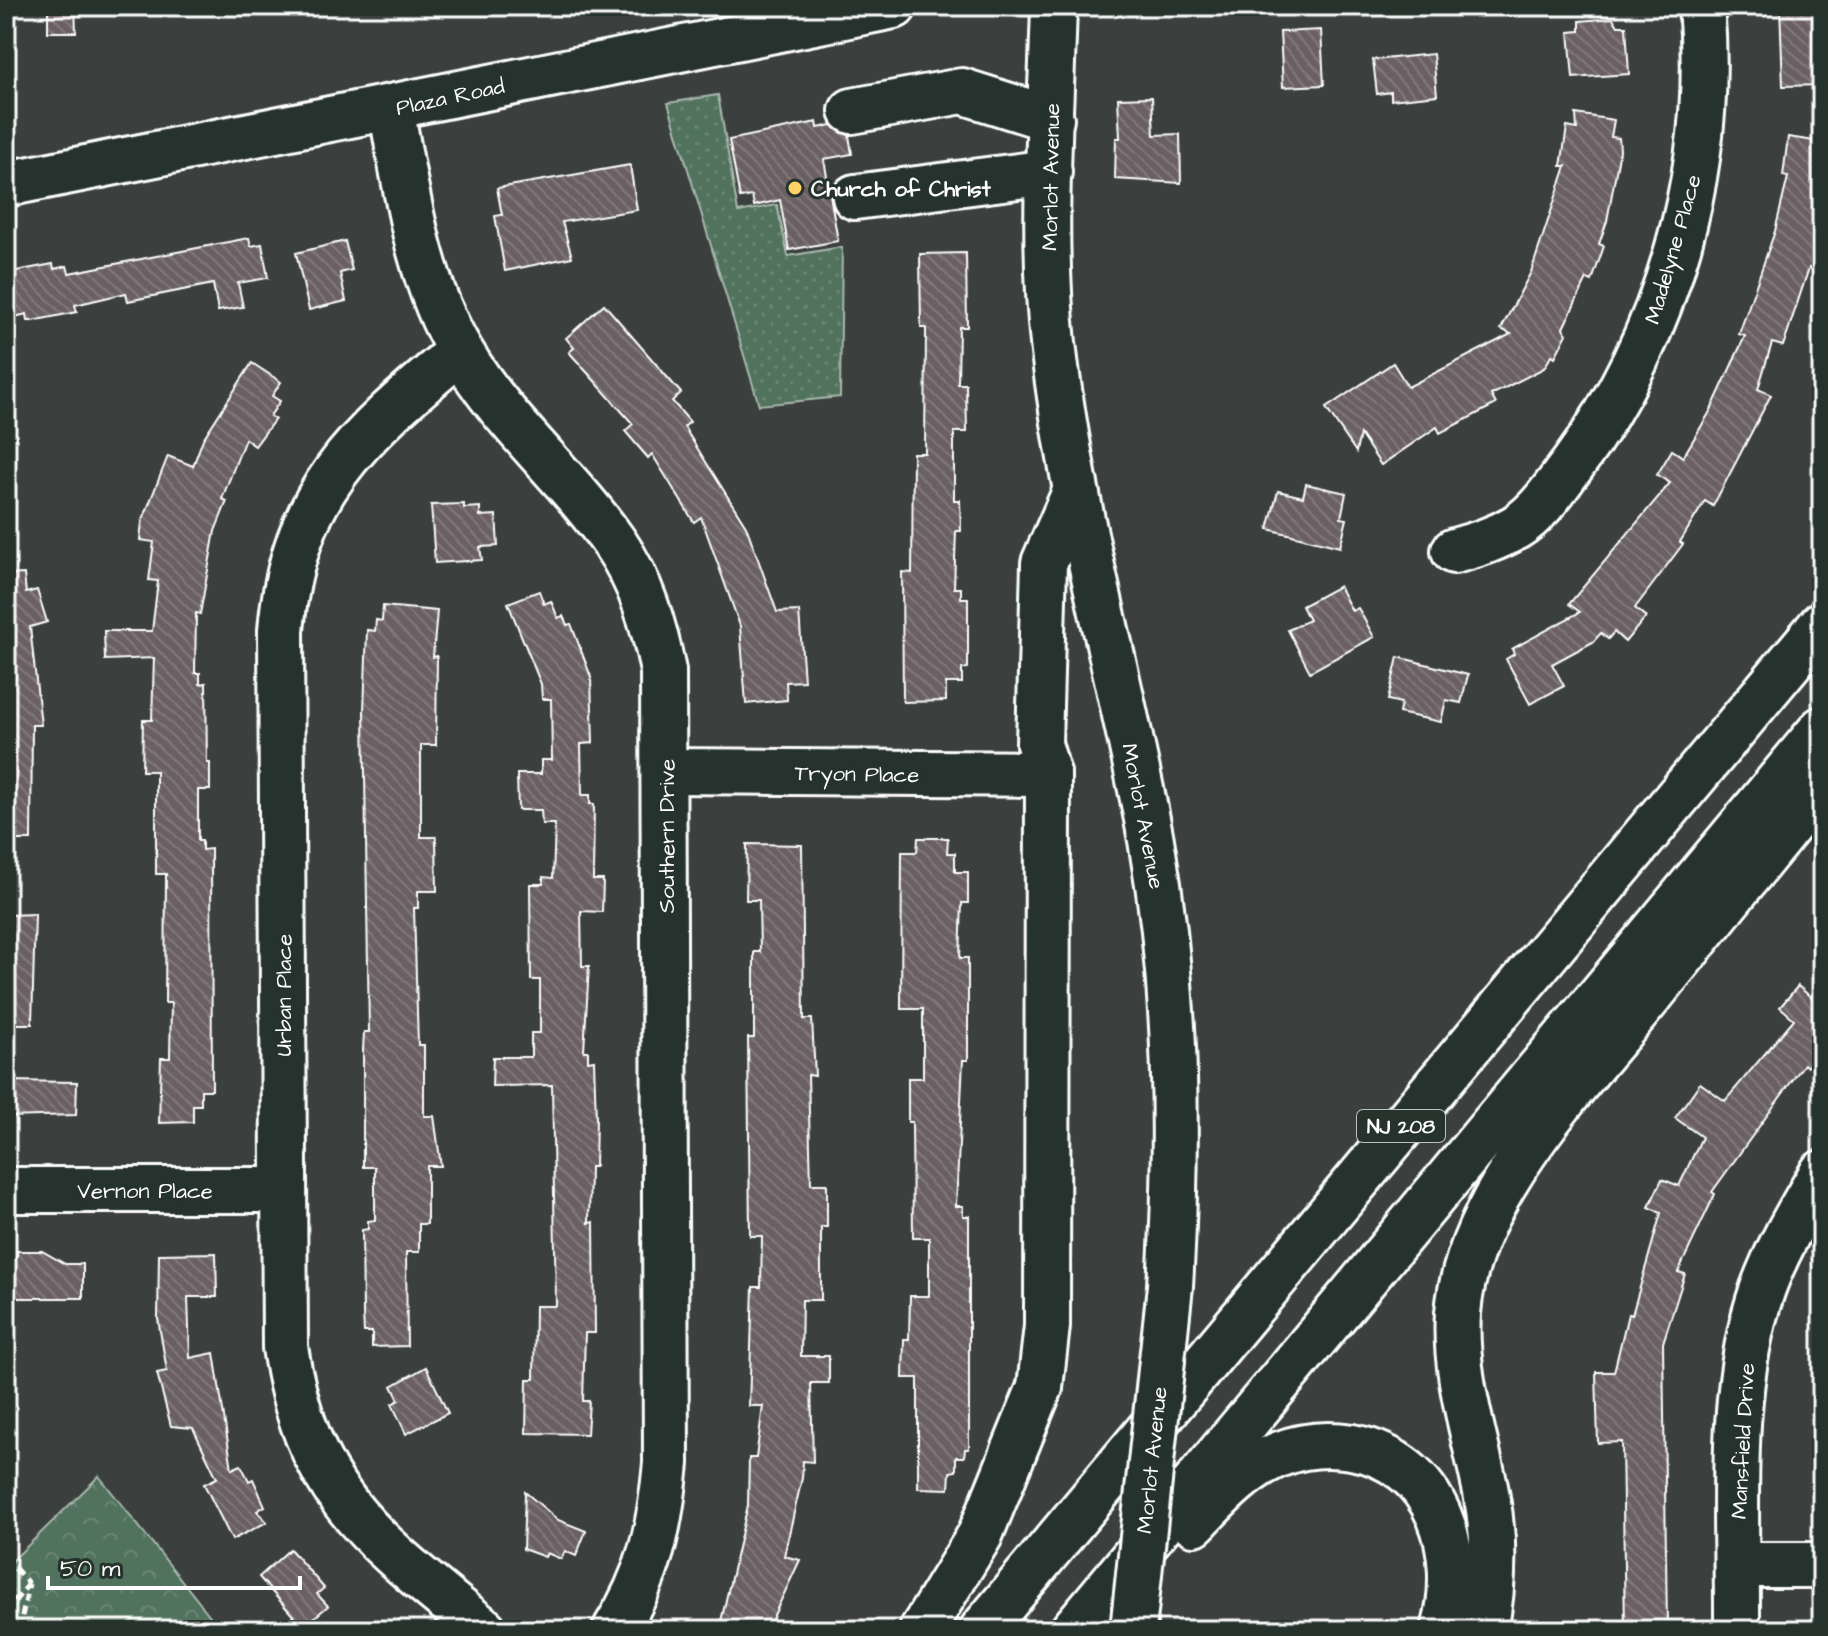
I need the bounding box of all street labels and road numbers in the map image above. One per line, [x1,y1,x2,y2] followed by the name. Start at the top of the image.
[393,71,507,124] street label: Plaza Road
[1035,103,1068,251] street label: Morlot Avenue
[1637,171,1711,328] street label: Madelyne Place
[1113,741,1172,892] street label: Morlot Avenue
[794,758,920,792] street label: Tryon Place
[652,759,683,913] street label: Southern Drive
[269,934,300,1056] street label: Urban Place
[1357,1110,1445,1142] road number: NJ 208
[77,1176,213,1207] street label: Vernon Place
[1724,1362,1763,1520] street label: Mansfield Drive
[1129,1385,1176,1535] street label: Morlot Avenue

